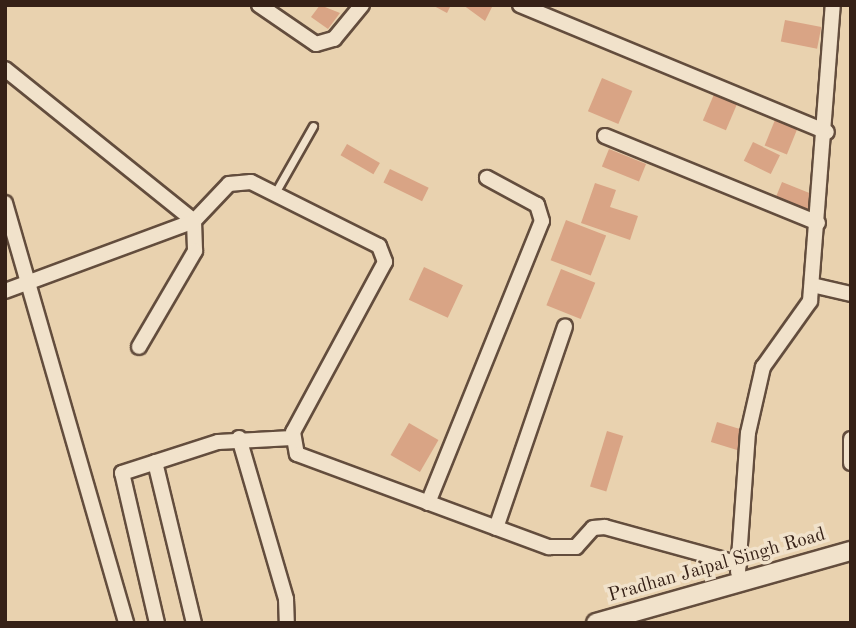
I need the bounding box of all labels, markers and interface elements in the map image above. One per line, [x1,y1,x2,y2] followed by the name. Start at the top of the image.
[606,524,828,608] street label: Pradhan Jaipal Singh Road

